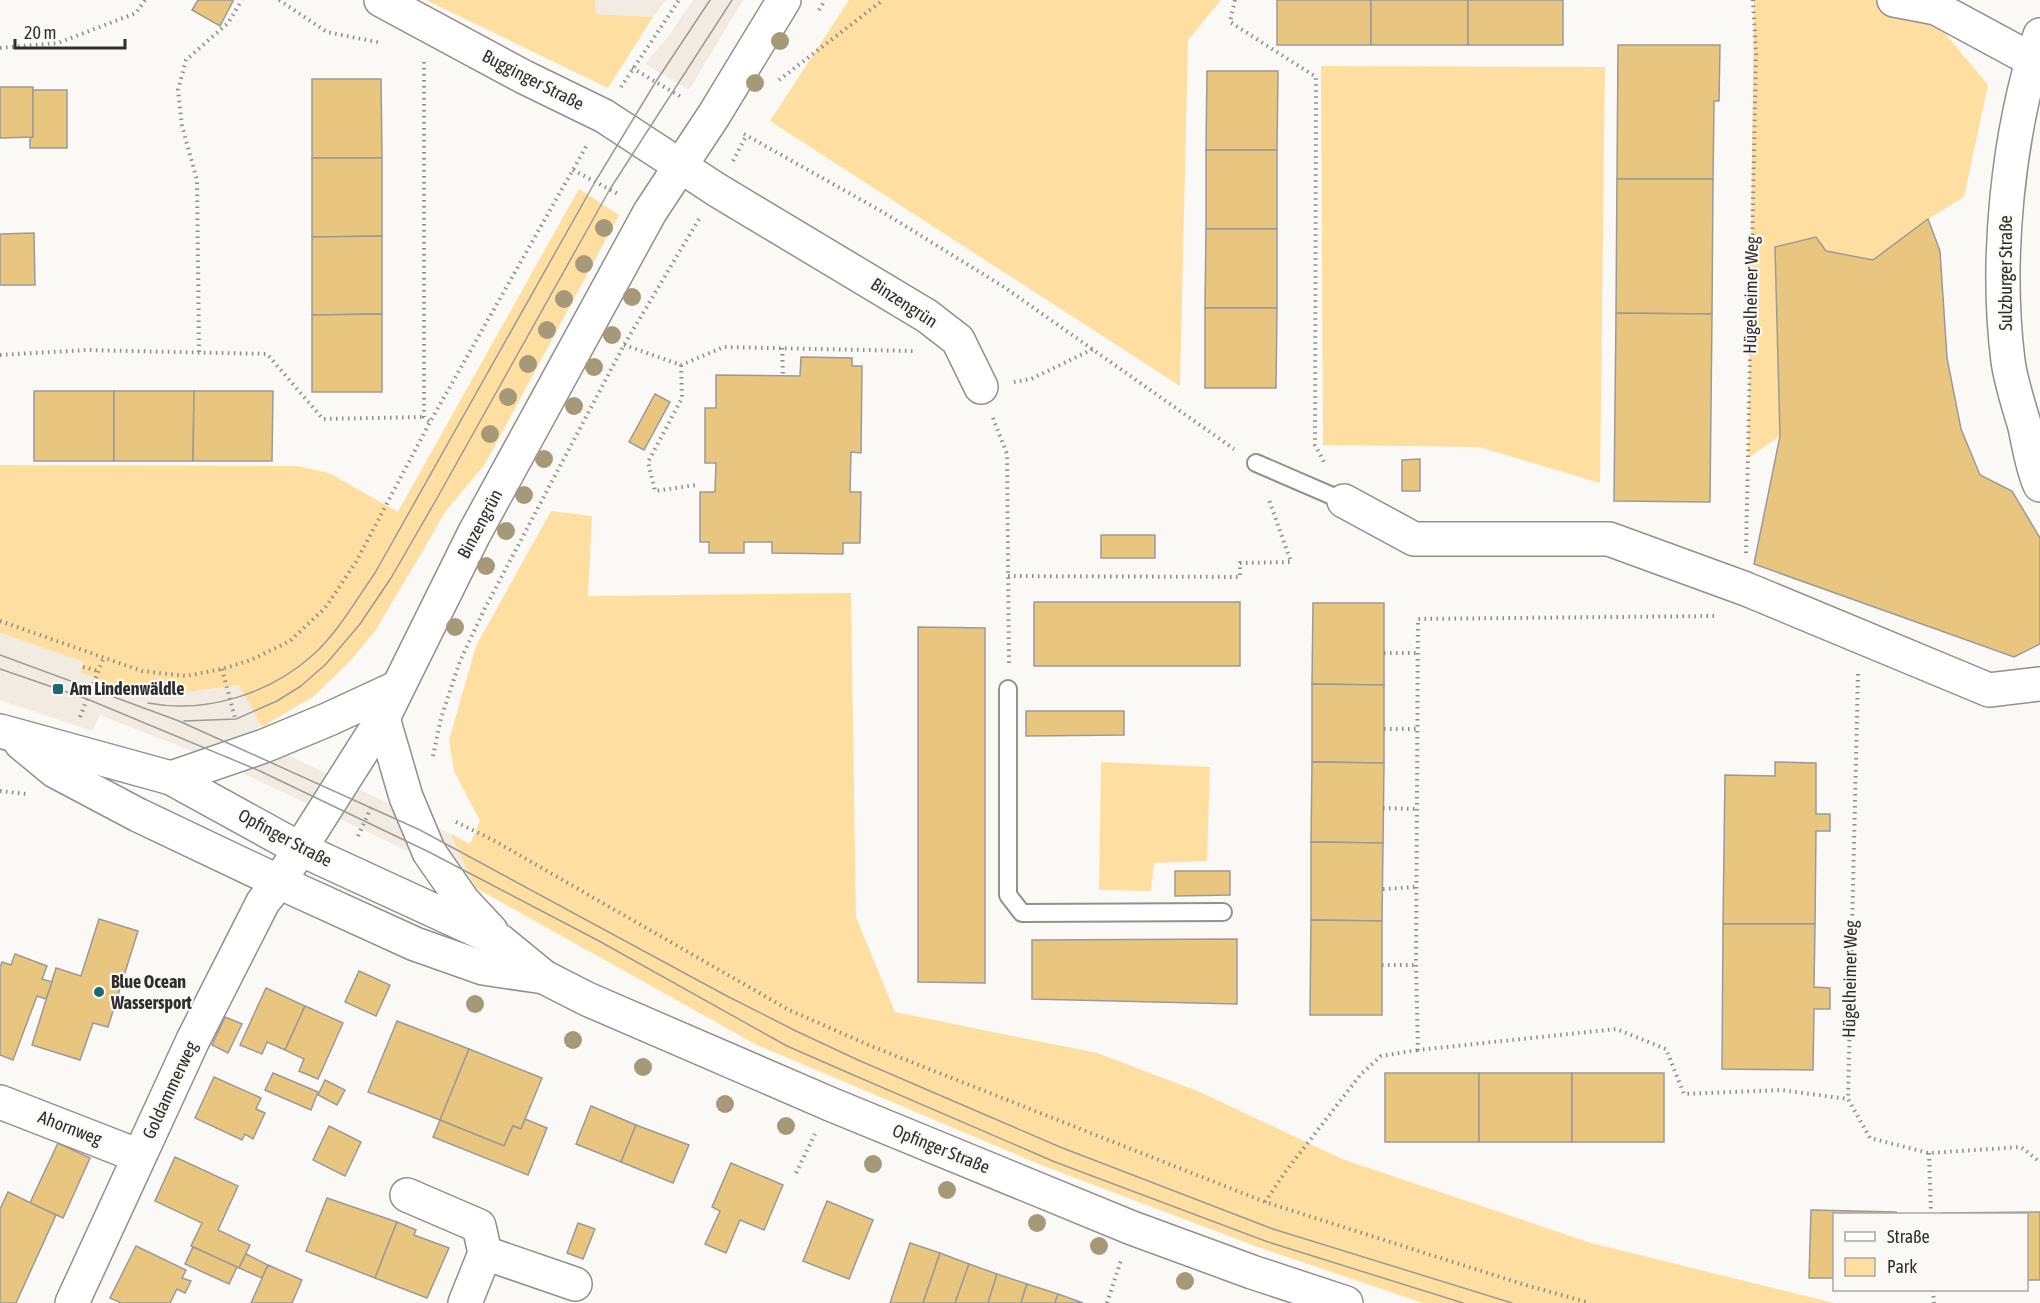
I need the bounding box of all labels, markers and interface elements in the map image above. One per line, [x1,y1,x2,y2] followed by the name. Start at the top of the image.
[15,12,124,50] scale bar
[24,22,56,43] text: 20 m
[479,45,588,114] street label: Bugginger Straße
[1995,215,2016,331] street label: Sulzburger Straße
[1739,236,1762,354] street label: Hügelheimer Weg
[867,273,941,332] street label: Binzengrün
[453,486,506,562] street label: Binzengrün
[69,678,184,699] place label: Am Lindenwäldle
[51,682,65,696] marker: Am Lindenwäldle
[235,804,336,871] street label: Opfinger Straße
[1838,920,1861,1038] street label: Hügelheimer Weg
[110,971,193,1013] place label: Blue Ocean Wassersport
[92,985,106,999] marker: Blue Ocean Wassersport
[138,1037,201,1142] street label: Goldammerweg
[35,1106,105,1149] street label: Ahornweg
[890,1120,993,1178] street label: Opfinger Straße
[1833,1213,2028,1291] legend
[1887,1226,1930,1247] text: Straße
[1887,1256,1917,1277] text: Park

